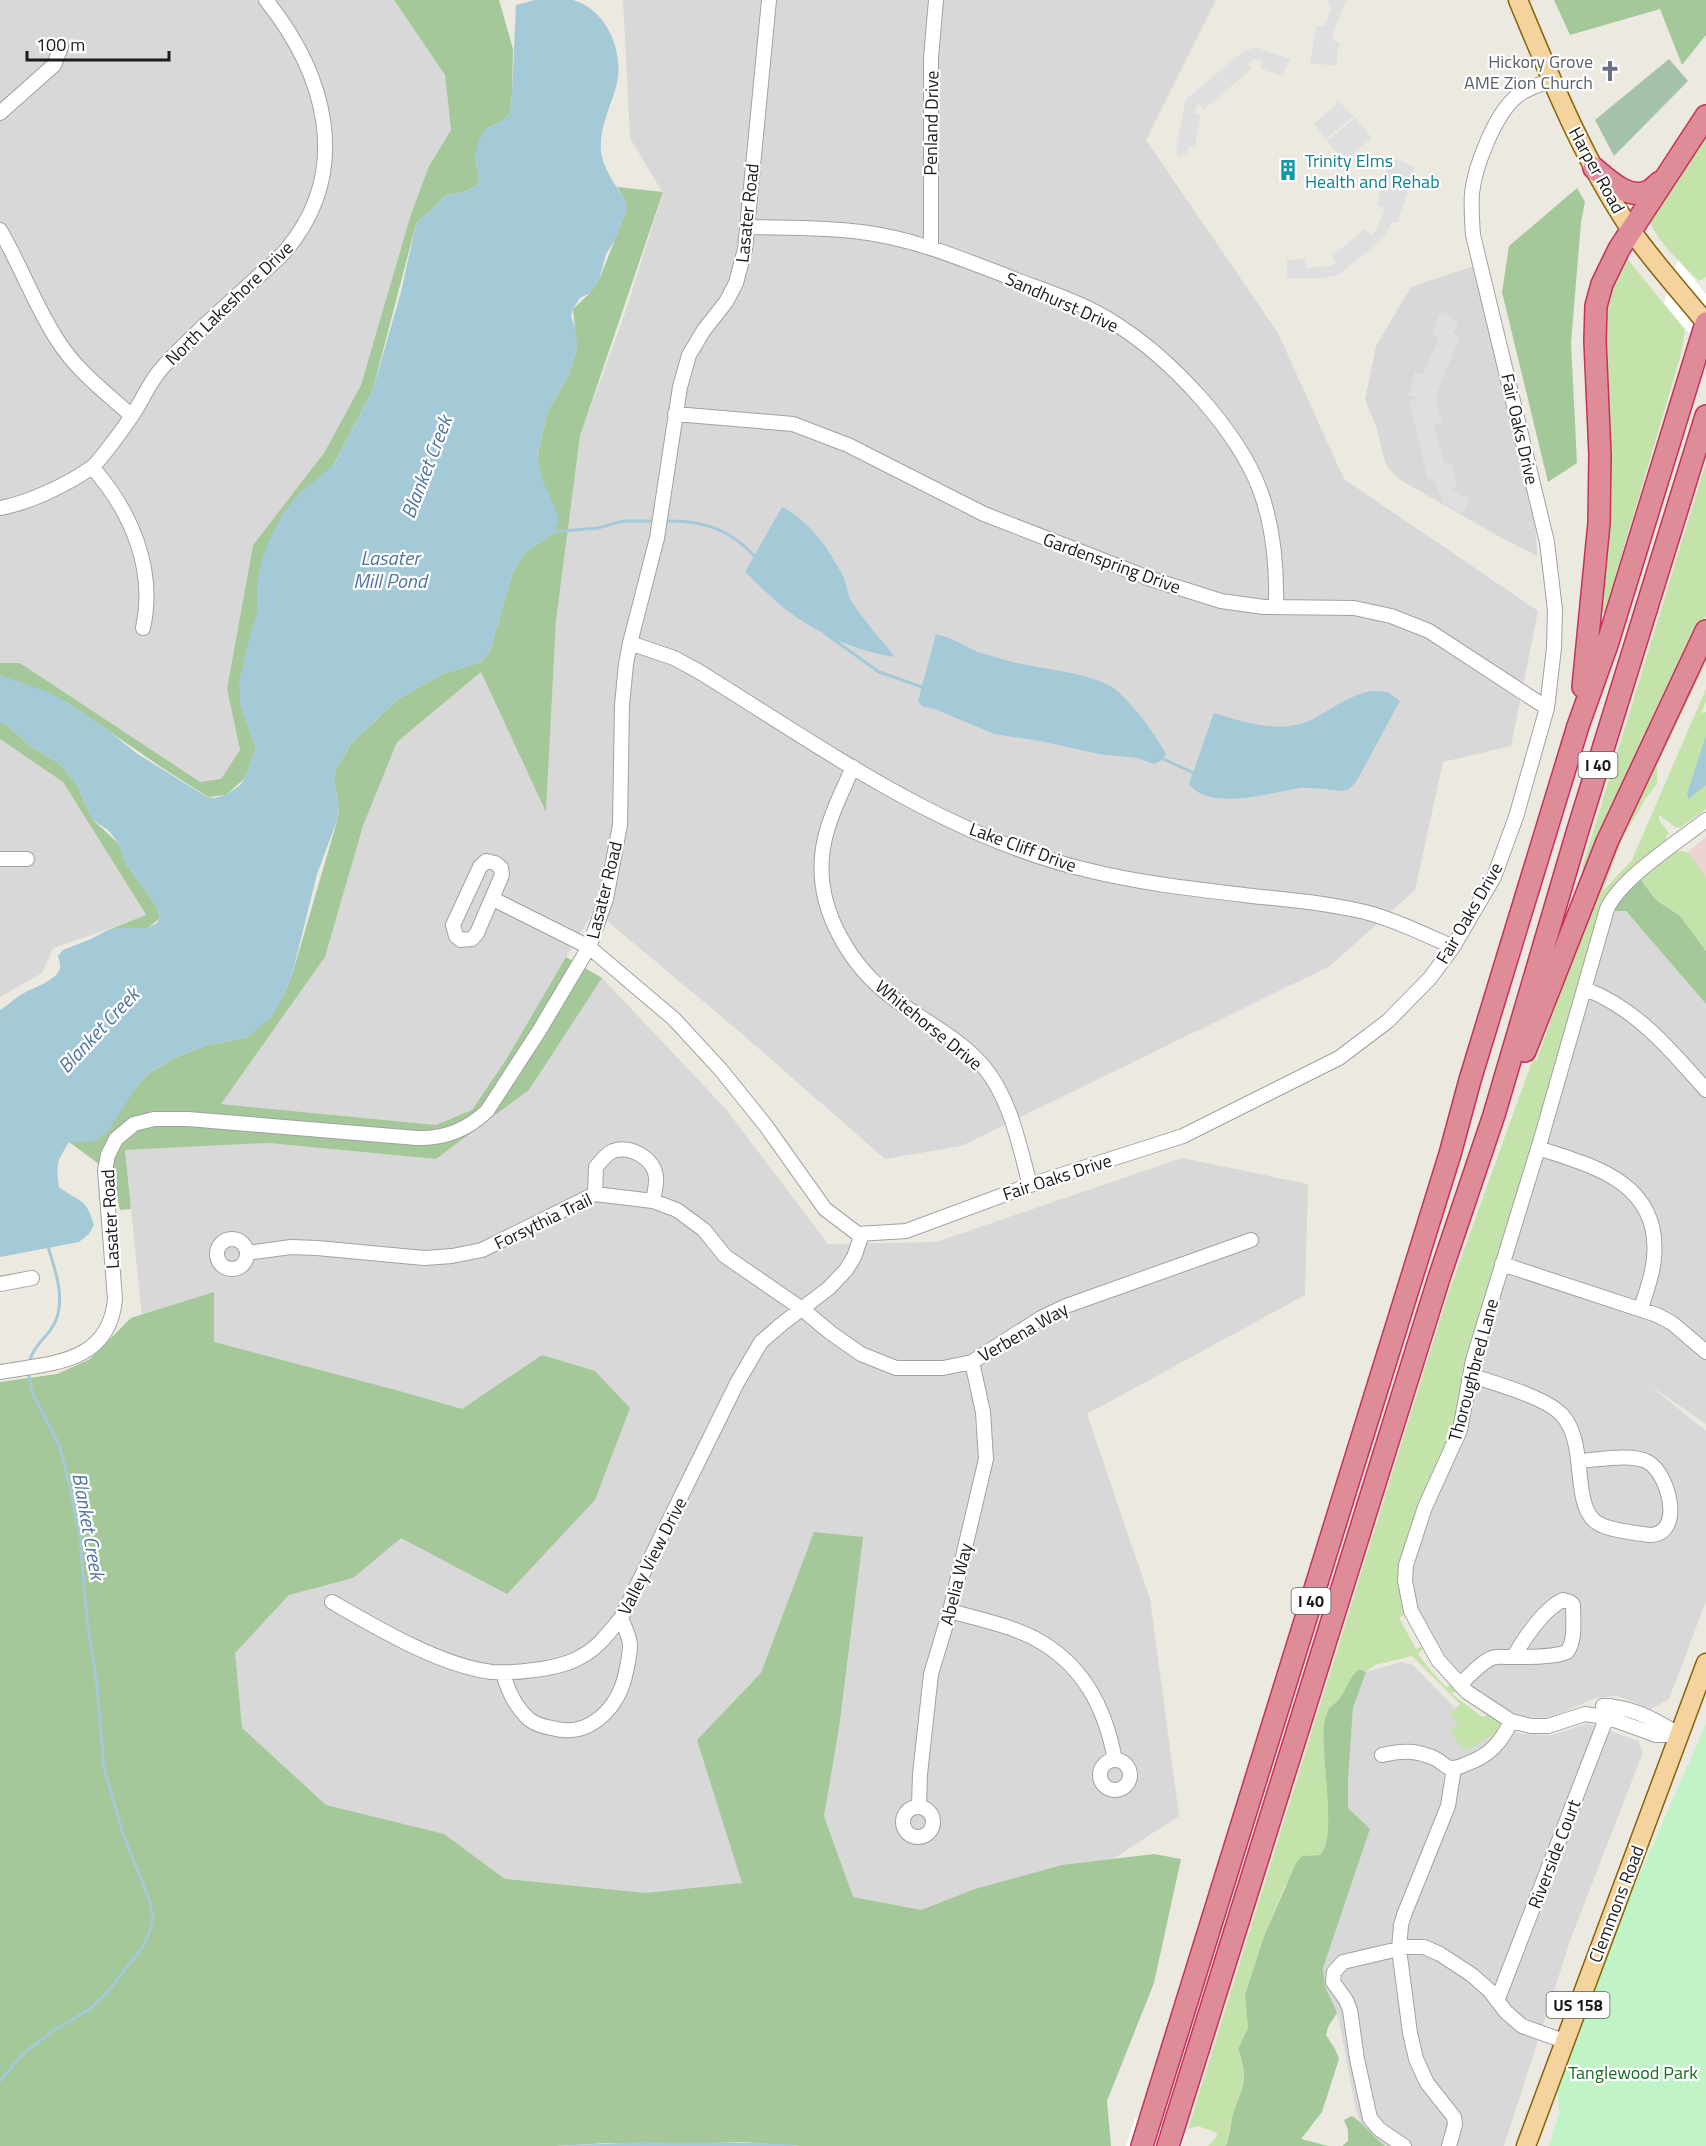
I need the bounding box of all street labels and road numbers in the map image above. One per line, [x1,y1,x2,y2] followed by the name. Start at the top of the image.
[917,70,945,176] street label: Penland Drive
[1562,122,1632,218] street label: Harper Road
[728,162,766,264] street label: Lasater Road
[159,235,299,371] street label: North Lakeshore Drive
[1001,265,1123,339] street label: Sandhurst Drive
[1494,371,1546,487] street label: Fair Oaks Drive
[1039,526,1185,600] street label: Gardenspring Drive
[1578,752,1618,778] road number: I 40
[966,815,1080,879] street label: Lake Cliff Drive
[579,838,629,942] street label: Lasater Road
[1429,857,1509,969] street label: Fair Oaks Drive
[870,973,988,1077] street label: Whitehorse Drive
[999,1147,1115,1207] street label: Fair Oaks Drive
[94,1169,126,1269] street label: Lasater Road
[489,1186,597,1256] street label: Forsythia Trail
[973,1295,1073,1369] street label: Verbena Way
[1441,1295,1505,1445] street label: Thoroughbred Lane
[611,1492,693,1620] street label: Valley View Drive
[933,1540,979,1628] street label: Abelia Way
[1292,1588,1330,1614] road number: I 40
[1521,1795,1587,1912] street label: Riverside Court
[1581,1841,1651,1967] street label: Clemmons Road
[1546,1992,1610,2018] road number: US 158

